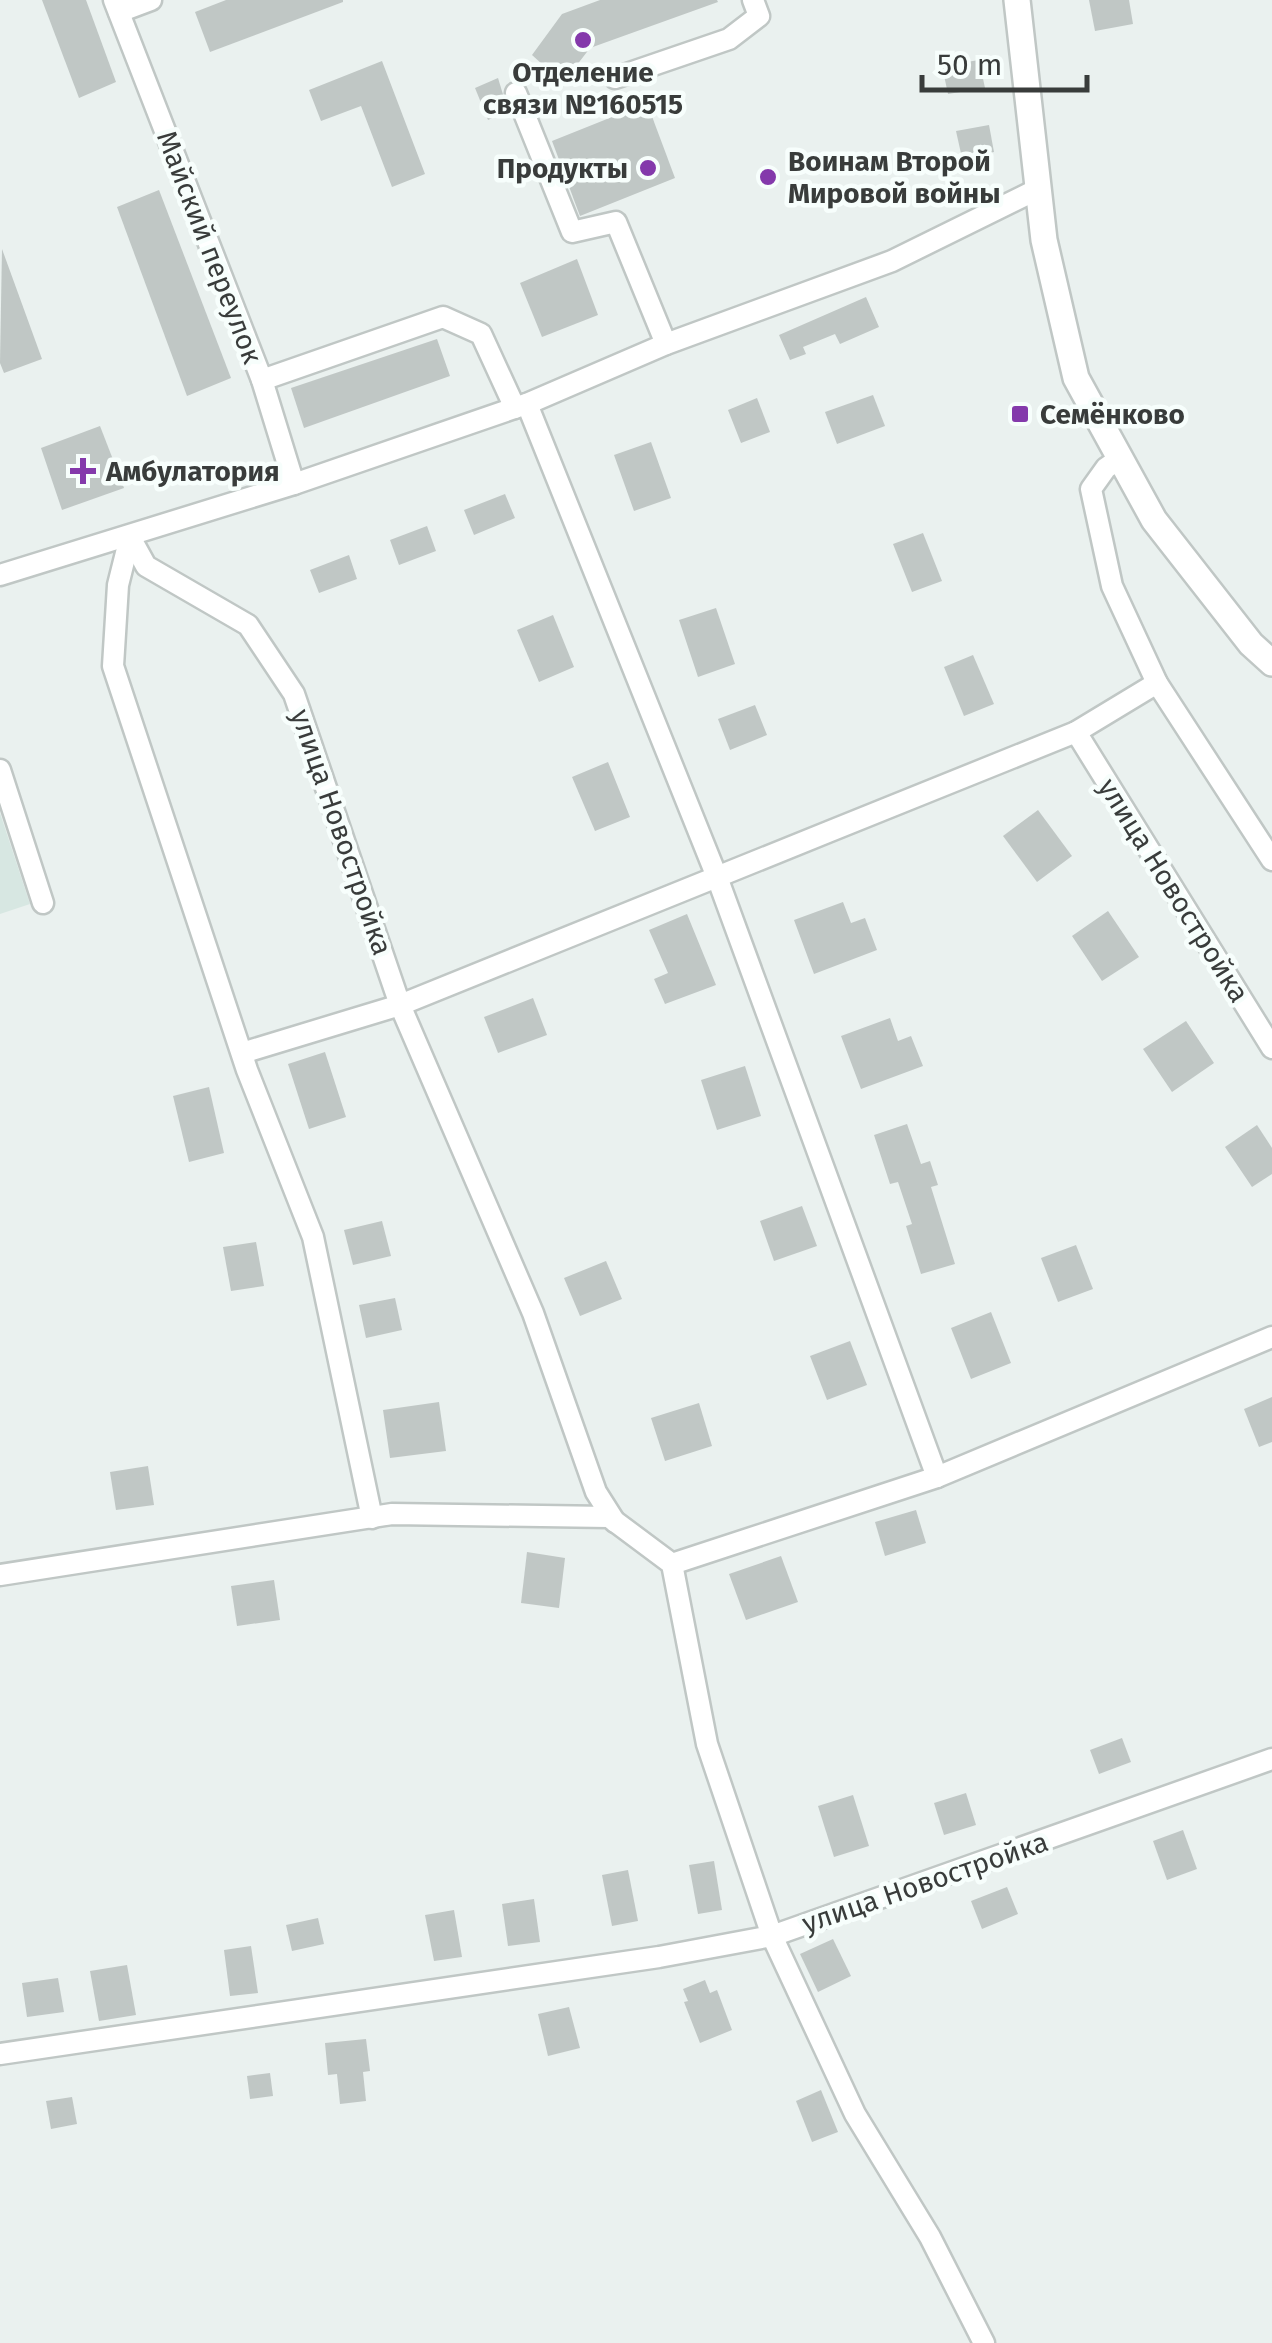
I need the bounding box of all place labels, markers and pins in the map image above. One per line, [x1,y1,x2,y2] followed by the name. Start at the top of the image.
[572,29,594,51] marker: Отделение связи №160515
[483,56,683,121] place label: Отделение связи №160515
[788,145,1001,210] place label: Воинам Второй Мировой войны
[497,152,628,185] place label: Продукты
[637,157,659,179] marker: Продукты
[757,166,779,188] marker: Воинам Второй Мировой войны
[1040,398,1185,431] place label: Семёнково
[1009,403,1031,425] marker: Семёнково
[105,455,280,488] place label: Амбулатория
[70,458,96,484] marker: Амбулатория

